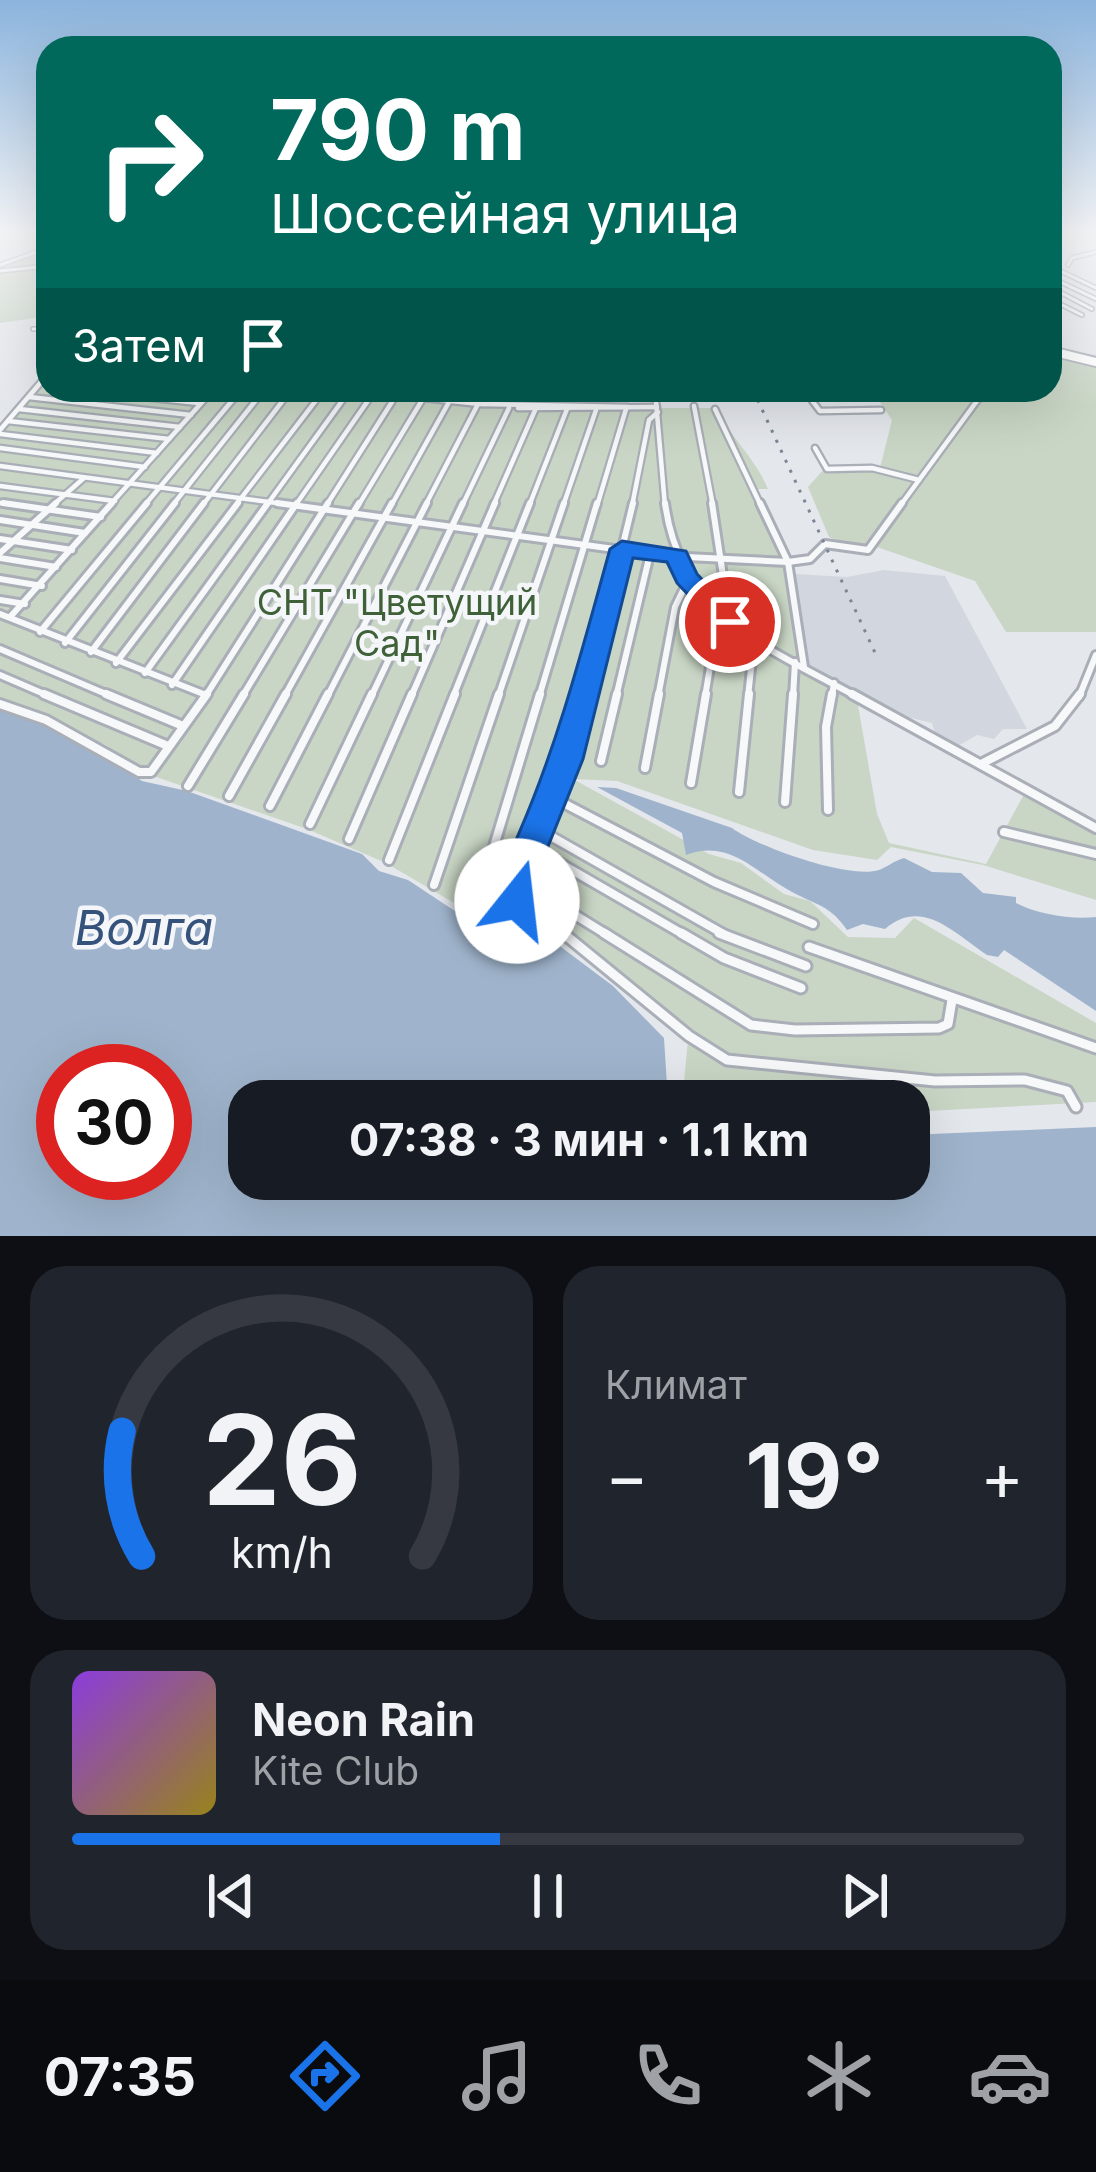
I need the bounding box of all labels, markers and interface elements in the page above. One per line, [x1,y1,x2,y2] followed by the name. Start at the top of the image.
[270,79,526,180] text: 790 m
[72,84,228,240] icon: right
[270,181,740,246] text: Шоссейная улица
[230,312,296,378] icon: arrive
[72,318,206,373] text: Затем
[679,571,781,673] pin
[257,580,537,665] park label: СНТ "Цветущий Сад"
[697,589,763,655] icon: arrive
[454,838,580,964] position arrow
[75,898,213,957] water label: Волга
[36,1044,192,1200] speed limit sign: 30
[349,1112,809,1167] text: 07:38 · 3 мин · 1.1 km
[605,1361,747,1408] text: Климат
[202,1384,361,1535] text: 26
[745,1421,884,1530] text: 19°
[605,1436,649,1516] text: −
[980,1436,1024,1516] text: +
[231,1526,332,1578] text: km/h
[252,1692,475,1747] text: Neon Rain
[252,1747,419,1794] text: Kite Club
[198,1863,264,1929] icon: previous
[515,1863,581,1929] icon: pause
[832,1863,898,1929] icon: next
[283,2034,367,2118] icon: directions
[455,2034,539,2118] icon: music
[626,2034,710,2118] icon: phone
[797,2034,881,2118] icon: climate
[968,2034,1052,2118] icon: car
[44,2044,196,2109] text: 07:35

